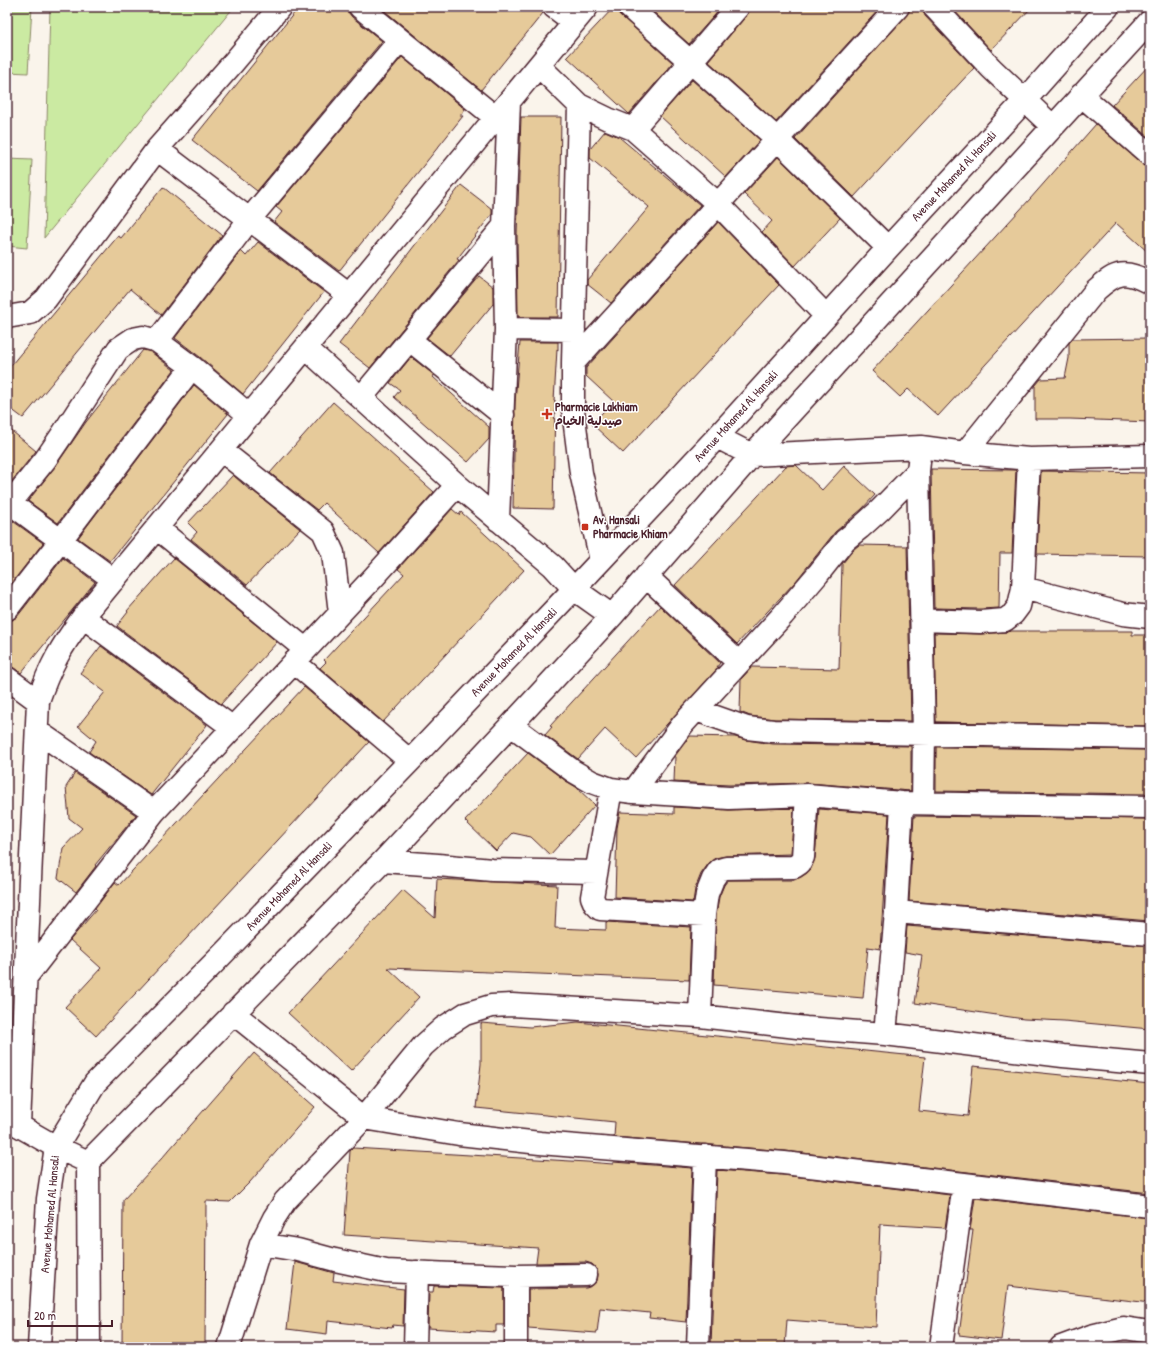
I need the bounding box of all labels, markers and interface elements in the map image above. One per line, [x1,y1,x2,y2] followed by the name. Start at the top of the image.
[907,127,1000,225] street label: Avenue Mohamed Al Hansali
[690,366,781,465] street label: Avenue Mohamed Al Hansali
[555,398,638,430] place label: Pharmacie Lakhiam صيدلية الخيام
[542,409,552,419] marker: Pharmacie Lakhiam صيدلية الخيام
[593,511,668,542] place label: Av. Hansali Pharmacie Khiam
[580,522,590,532] marker: Av. Hansali Pharmacie Khiam
[467,603,561,700] street label: Avenue Mohamed Al Hansali
[242,837,336,934] street label: Avenue Mohamed Al Hansali
[36,1154,63,1273] street label: Avenue Mohamed Al Hansali
[28,1302,112,1328] scale bar
[34,1307,56,1324] text: 20 m

